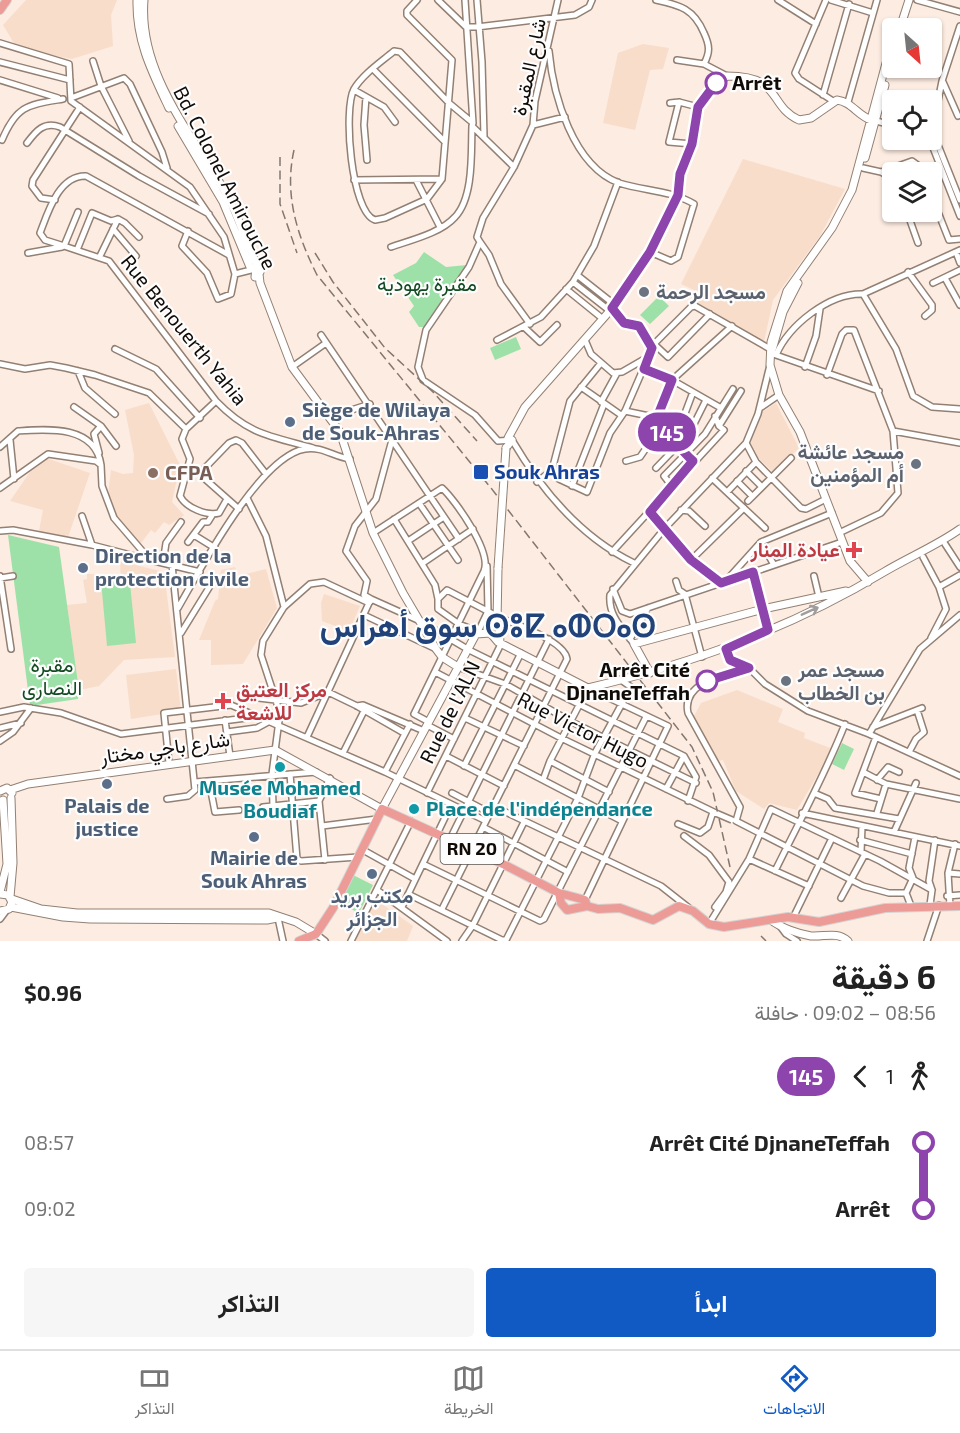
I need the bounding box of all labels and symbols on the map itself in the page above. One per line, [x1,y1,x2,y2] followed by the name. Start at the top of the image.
[506,16,553,118] street label: شارع المقبرة
[882,18,942,78] north arrow
[732,70,781,94] place label: Arrêt
[705,72,727,94] marker: Arrêt
[169,82,283,273] street label: Bd. Colonel Amirouche
[117,249,253,410] street label: Rue Benouerth Yahia
[377,271,477,297] park label: مقبرة يهودية
[656,279,766,305] place label: مسجد الرحمة
[637,285,651,299] marker: مسجد الرحمة
[302,397,451,444] place label: Siège de Wilaya de Souk-Ahras
[632,412,702,452] line badge: 145
[283,415,297,429] marker: Siège de Wilaya de Souk-Ahras
[797,439,904,488] place label: مسجد عائشة أم المؤمنين
[909,457,923,471] marker: مسجد عائشة أم المؤمنين
[494,459,600,483] place label: Souk Ahras
[165,460,214,484] place label: CFPA
[472,463,490,481] marker: Souk Ahras
[146,466,160,480] marker: CFPA
[749,537,840,563] place label: عيادة المنار
[845,541,863,559] marker: عيادة المنار
[95,543,249,590] place label: Direction de la protection civile
[76,561,90,575] marker: Direction de la protection civile
[320,605,656,646] district label: سوق أهراس ⵙⵓⵇ ⴰⵀⵔⴰⵙ
[801,605,819,616] one-way arrow
[22,652,82,701] park label: مقبرة النصارى
[414,656,484,767] street label: Rue de l'ALN
[566,657,690,704] place label: Arrêt Cité DjnaneTeffah
[797,657,885,705] place label: مسجد عمر بن الخطاب
[696,670,718,692] marker: Arrêt Cité DjnaneTeffah
[779,674,793,688] marker: مسجد عمر بن الخطاب
[236,677,327,724] place label: مركز العتيق للاشعة
[514,686,653,772] street label: Rue Victor Hugo
[214,692,232,710] marker: مركز العتيق للاشعة
[97,726,232,774] street label: شارع باجي مختار
[273,760,287,774] marker: Musée Mohamed Boudiaf
[199,775,361,822] place label: Musée Mohamed Boudiaf
[100,777,114,791] marker: Palais de justice
[64,793,150,840] place label: Palais de justice
[426,796,653,820] place label: Place de l'indépendance
[407,802,421,816] marker: Place de l'indépendance
[247,830,261,844] marker: Mairie de Souk Ahras
[440,834,504,864] road number: RN 20
[201,845,307,892] place label: Mairie de Souk Ahras
[365,867,379,881] marker: مكتب بريد الجزائر
[331,883,413,932] place label: مكتب بريد الجزائر

